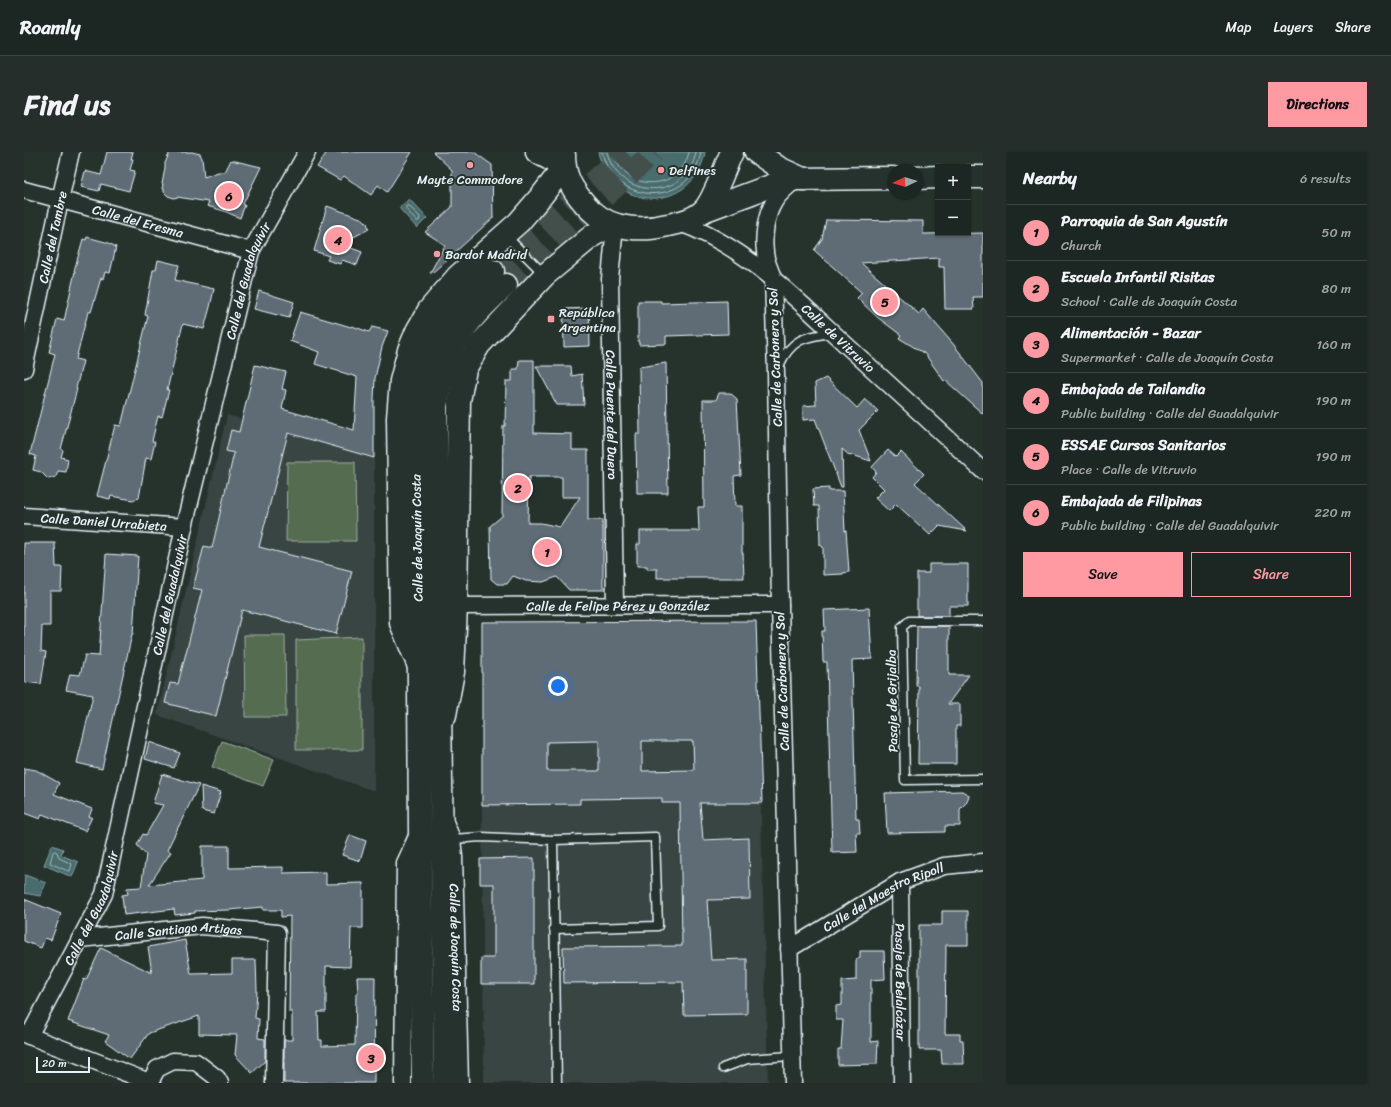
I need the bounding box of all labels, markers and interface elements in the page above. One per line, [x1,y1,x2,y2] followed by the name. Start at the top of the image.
[20,11,80,44] text: Roamly
[1226,15,1251,40] text: Map
[1273,15,1313,40] text: Layers
[1335,15,1371,40] text: Share
[24,80,111,129] text: Find us
[1268,82,1367,127] button: Directions
[669,159,716,182] place label: Delfines
[465,160,475,170] marker: Mayte Commodore
[1023,163,1077,193] text: Nearby
[887,164,923,200] north arrow
[935,164,971,236] map controls
[935,164,971,200] button: +
[656,165,666,175] marker: Delfines
[1300,167,1351,190] text: 6 results
[417,168,523,191] place label: Mayte Commodore
[216,181,242,211] pin: 6
[31,188,73,285] street label: Calle del Tambre
[90,197,187,244] street label: Calle del Eresma
[935,200,971,236] button: −
[1061,208,1228,234] text: Parroquia de San Agustín
[218,217,277,342] street label: Calle del Guadalquivir
[1033,221,1039,244] text: 1
[1321,221,1351,244] text: 50 m
[325,225,351,255] pin: 4
[1061,234,1102,257] text: Church
[445,243,528,266] place label: Bardot Madrid
[432,249,442,259] marker: Bardot Madrid
[1061,264,1215,290] text: Escuela Infantil Risitas
[1032,277,1040,300] text: 2
[1322,277,1351,300] text: 80 m
[761,287,789,427] street label: Calle de Carbonero y Sol
[872,287,898,317] pin: 5
[1061,290,1237,313] text: School · Calle de Joaquín Costa
[796,297,881,378] street label: Calle de Vitruvio
[558,301,616,339] place label: República Argentina
[546,314,556,324] marker: República Argentina
[1061,320,1201,346] text: Alimentación - Bazar
[1032,333,1040,356] text: 3
[1316,333,1351,356] text: 160 m
[1061,346,1273,369] text: Supermarket · Calle de Joaquín Costa
[600,350,625,480] street label: Calle Puente del Duero
[1061,376,1205,402] text: Embajada de Tailandia
[1032,389,1040,412] text: 4
[1316,389,1351,412] text: 190 m
[1061,402,1279,425] text: Public building · Calle del Guadalquivir
[1061,432,1226,458] text: ESSAE Cursos Sanitarios
[1032,445,1040,468] text: 5
[1316,445,1351,468] text: 190 m
[1061,458,1197,481] text: Place · Calle de Vitruvio
[505,473,531,503] pin: 2
[404,474,430,602] street label: Calle de Joaquín Costa
[1061,488,1202,514] text: Embajada de Filipinas
[1032,501,1040,524] text: 6
[1314,501,1351,524] text: 220 m
[40,506,168,537] street label: Calle Daniel Urrabieta
[1061,514,1279,537] text: Public building · Calle del Guadalquivir
[145,531,194,657] street label: Calle del Guadalquivir
[534,537,560,567] pin: 1
[1023,552,1183,597] button: Save
[1191,552,1351,597] button: Share
[526,594,711,617] street label: Calle de Felipe Pérez y González
[768,611,796,751] street label: Calle de Carbonero y Sol
[880,649,904,753] street label: Pasaje de Grijalba
[548,676,568,696] your location
[57,848,125,969] street label: Calle del Guadalquivir
[818,855,947,938] street label: Calle del Maestro Ripoll
[443,883,470,1012] street label: Calle de Joaquín Costa
[114,914,244,947] street label: Calle Santiago Artigas
[889,923,913,1042] street label: Pasaje de Belalcázar
[358,1043,384,1073] pin: 3
[42,1054,67,1073] text: 20 m
[36,1055,90,1074] scale bar

